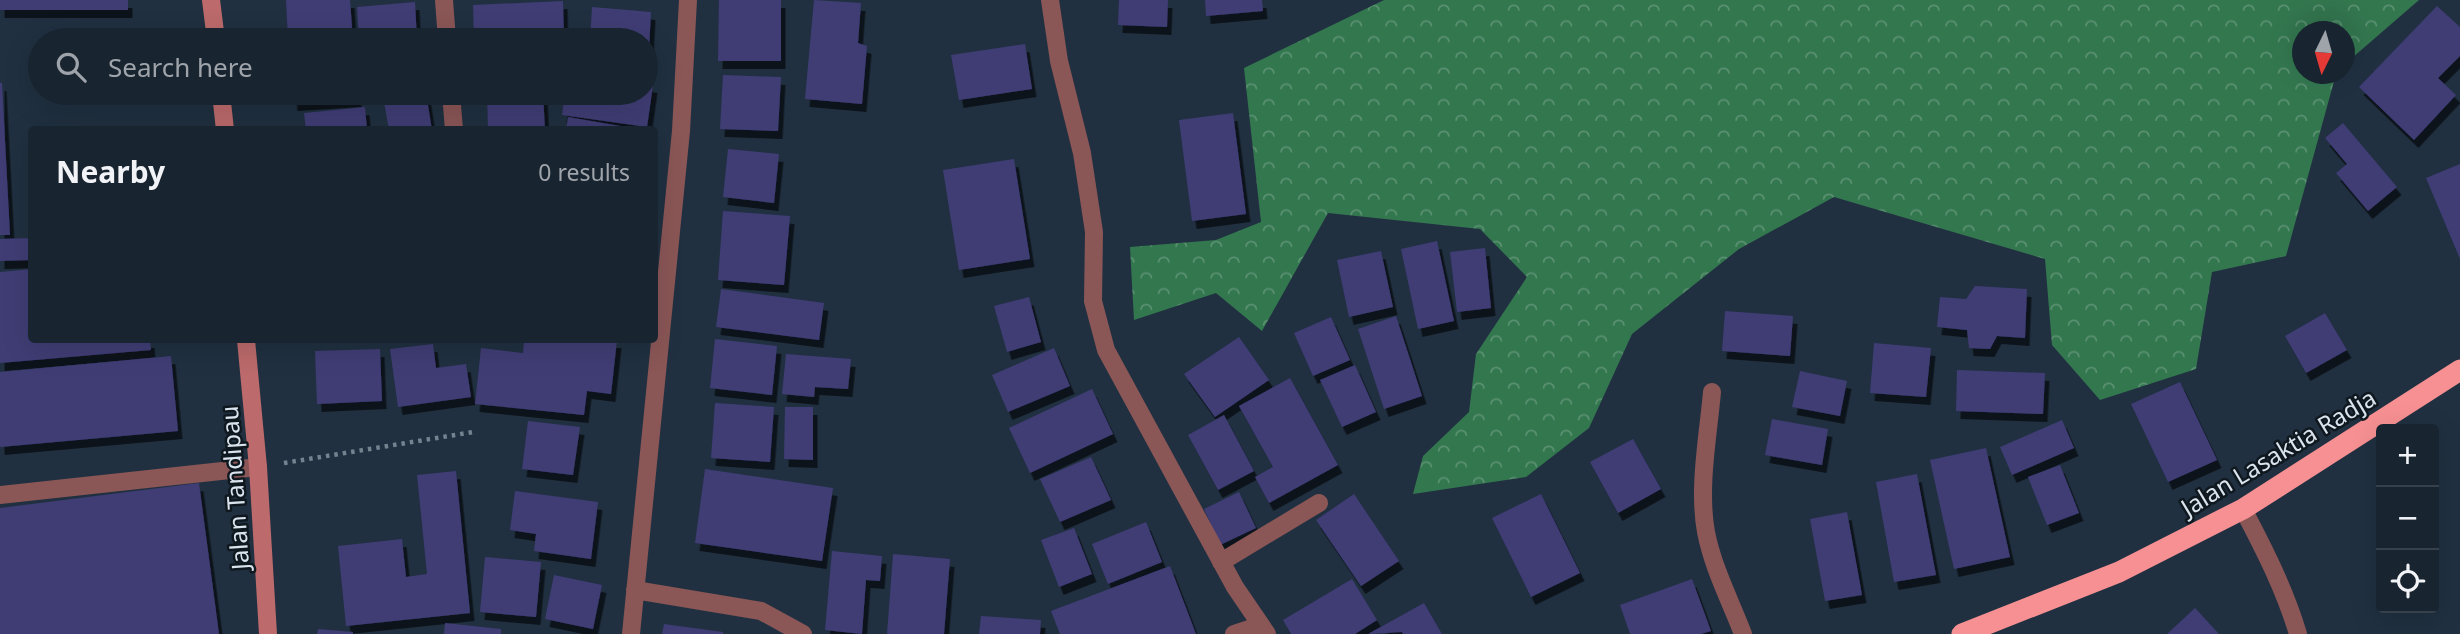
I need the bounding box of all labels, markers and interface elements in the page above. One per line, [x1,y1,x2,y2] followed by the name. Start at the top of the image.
[2292,21,2355,84] north arrow
[28,28,658,105] search box
[52,48,90,86] icon: search
[108,49,253,85] text: Search here
[56,151,165,192] text: Nearby
[538,156,630,188] text: 0 results
[2173,381,2382,524] street label: Jalan Lasaktia Radja
[212,405,256,573] street label: Jalan Tandipau
[2376,424,2439,613] map controls
[2376,424,2439,487] button: +
[2376,487,2439,550] button: −
[2376,550,2439,613] button: locate

